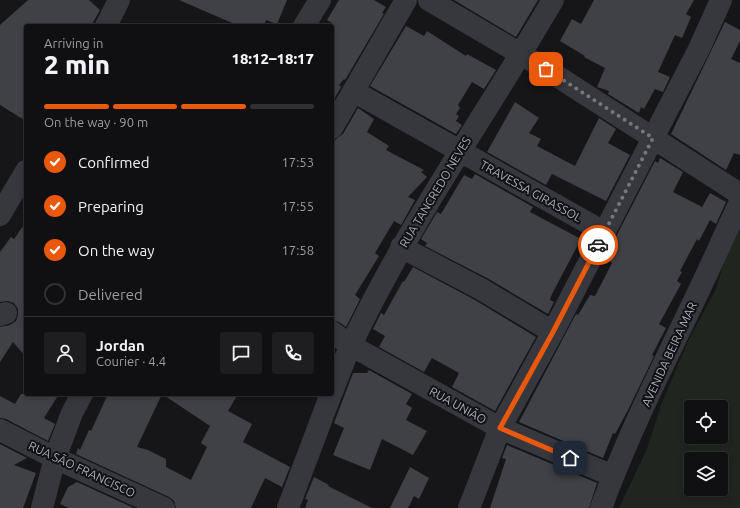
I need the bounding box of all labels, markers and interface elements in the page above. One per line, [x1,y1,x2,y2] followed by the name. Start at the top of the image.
[44,36,103,50] text: Arriving in
[44,50,110,79] text: 2 min
[231,50,314,67] text: 18:12–18:17
[529,52,563,86] pin
[535,58,557,80] icon: bag
[44,115,148,129] text: On the way · 90 m
[397,134,473,250] street label: RUA TANCREDO NEVES
[44,151,66,173] icon: check
[78,154,150,171] text: Confirmed
[281,155,314,169] text: 17:53
[478,158,584,224] street label: TRAVESSA GIRASSOL
[44,195,66,217] icon: check
[78,198,144,215] text: Preparing
[281,199,314,213] text: 17:55
[578,225,618,265] courier
[587,234,609,256] icon: car
[44,239,66,261] icon: check
[78,242,154,259] text: On the way
[281,243,314,257] text: 17:58
[78,286,143,303] text: Delivered
[639,299,699,408] street label: AVENIDA BEIRA MAR
[44,332,86,374] button: person
[220,332,262,374] button: chat
[272,332,314,374] button: phone
[96,337,145,354] text: Jordan
[96,354,166,368] text: Courier · 4.4
[427,384,489,426] street label: RUA UNIÃO
[684,400,728,496] map controls
[684,400,728,444] button: locate
[27,439,137,499] street label: RUA SÃO FRANCISCO
[553,441,587,475] pin
[559,447,581,469] icon: home
[684,452,728,496] button: layers

